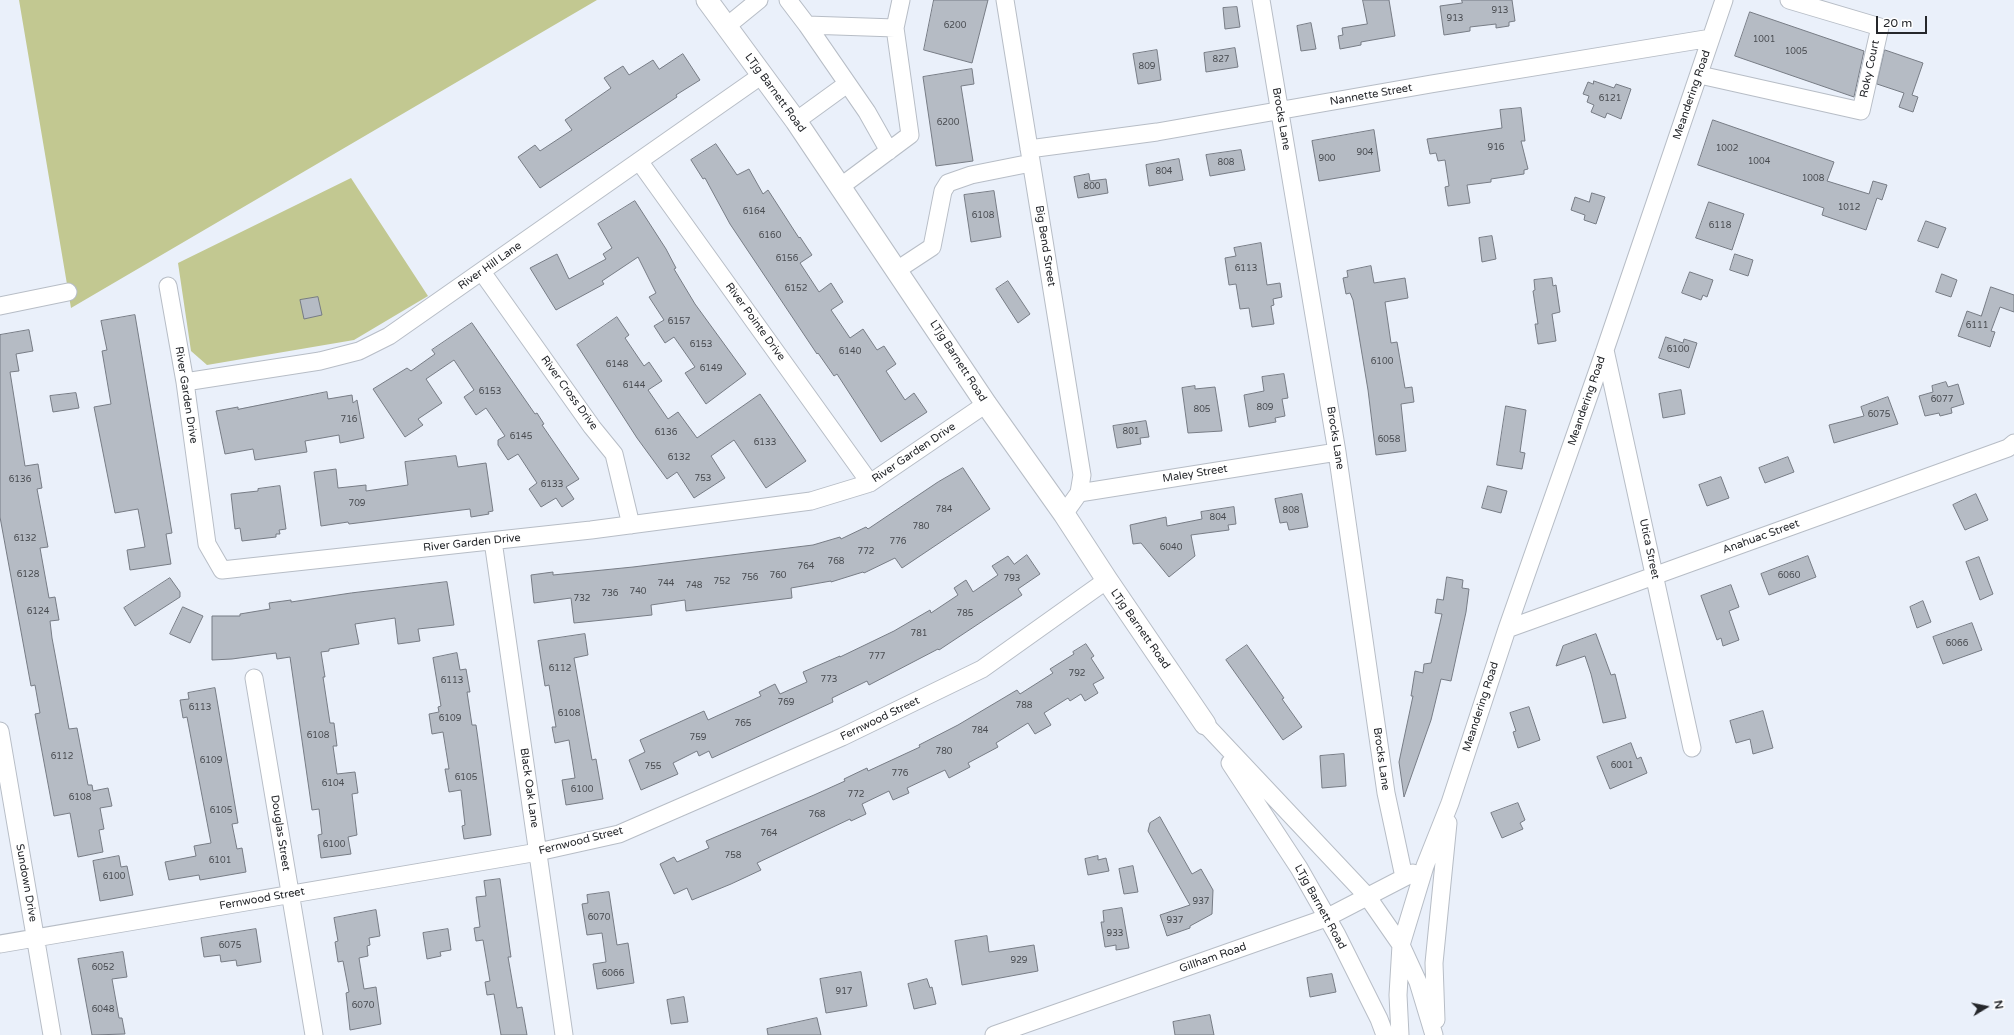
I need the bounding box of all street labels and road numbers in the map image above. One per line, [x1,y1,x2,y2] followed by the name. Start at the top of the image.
[1857,39,1883,99] street label: Roky Court
[1670,48,1714,142] street label: Meandering Road
[742,51,808,135] street label: LTjg Barnett Road
[1329,81,1413,109] street label: Nannette Street
[1269,87,1293,151] street label: Brocks Lane
[1032,205,1058,287] street label: Big Bend Street
[456,239,524,293] street label: River Hill Lane
[722,280,788,364] street label: River Pointe Drive
[927,318,989,404] street label: LTjg Barnett Road
[172,346,200,444] street label: River Garden Drive
[538,353,600,433] street label: River Cross Drive
[1565,354,1609,448] street label: Meandering Road
[1324,406,1346,470] street label: Brocks Lane
[870,420,958,486] street label: River Garden Drive
[1161,462,1229,486] street label: Maley Street
[1721,517,1801,557] street label: Anahuac Street
[1636,518,1662,580] street label: Utica Street
[423,531,521,555] street label: River Garden Drive
[1107,586,1173,672] street label: LTjg Barnett Road
[1460,660,1502,754] street label: Meandering Road
[838,694,922,744] street label: Fernwood Street
[1370,727,1392,791] street label: Brocks Lane
[517,747,541,829] street label: Black Oak Lane
[267,794,293,872] street label: Douglas Street
[537,824,625,858] street label: Fernwood Street
[13,843,39,923] street label: Sundown Drive
[1291,862,1349,952] street label: LTjg Barnett Road
[218,885,306,913] street label: Fernwood Street
[1178,940,1248,976] street label: Gillham Road

